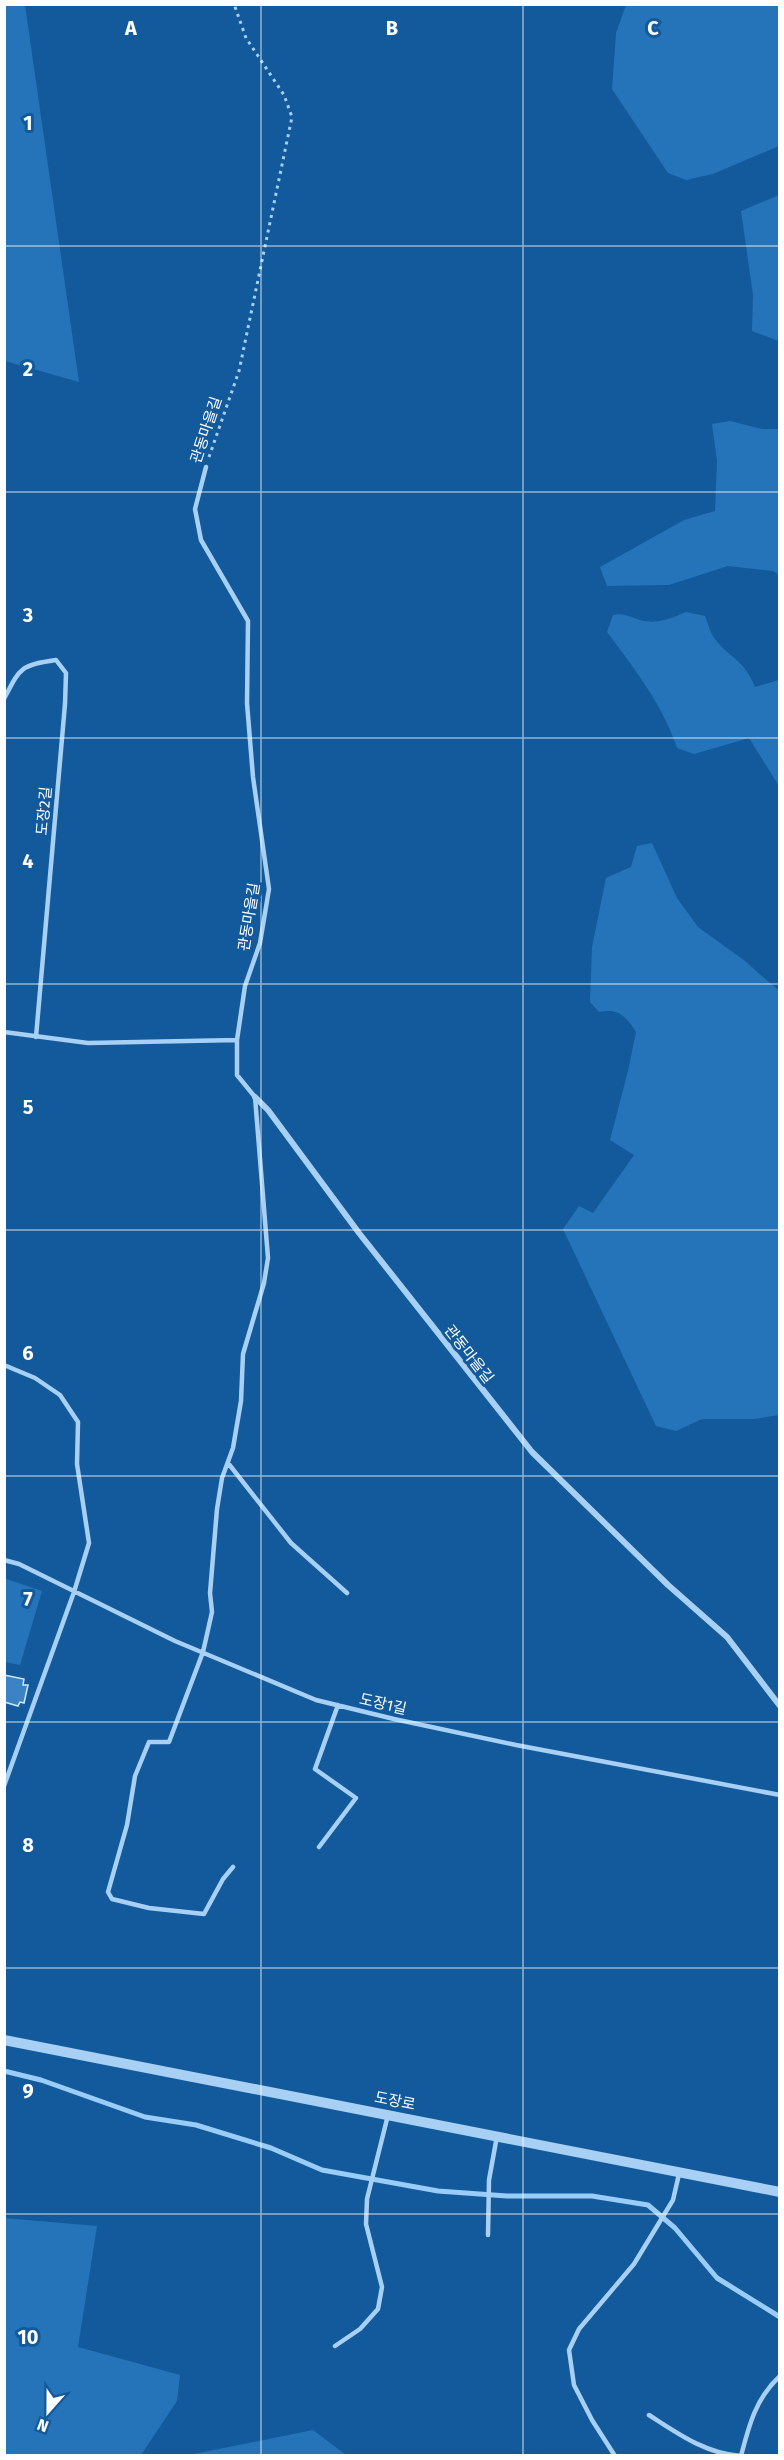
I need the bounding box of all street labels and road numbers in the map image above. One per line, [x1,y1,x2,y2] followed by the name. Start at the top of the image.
[187,394,225,466] street label: 관동마을길
[33,786,55,836] street label: 도장2길
[235,882,263,952] street label: 관동마을길
[441,1321,497,1387] street label: 관동마을길
[358,1690,408,1718] street label: 도장1길
[373,2088,417,2114] street label: 도장로

